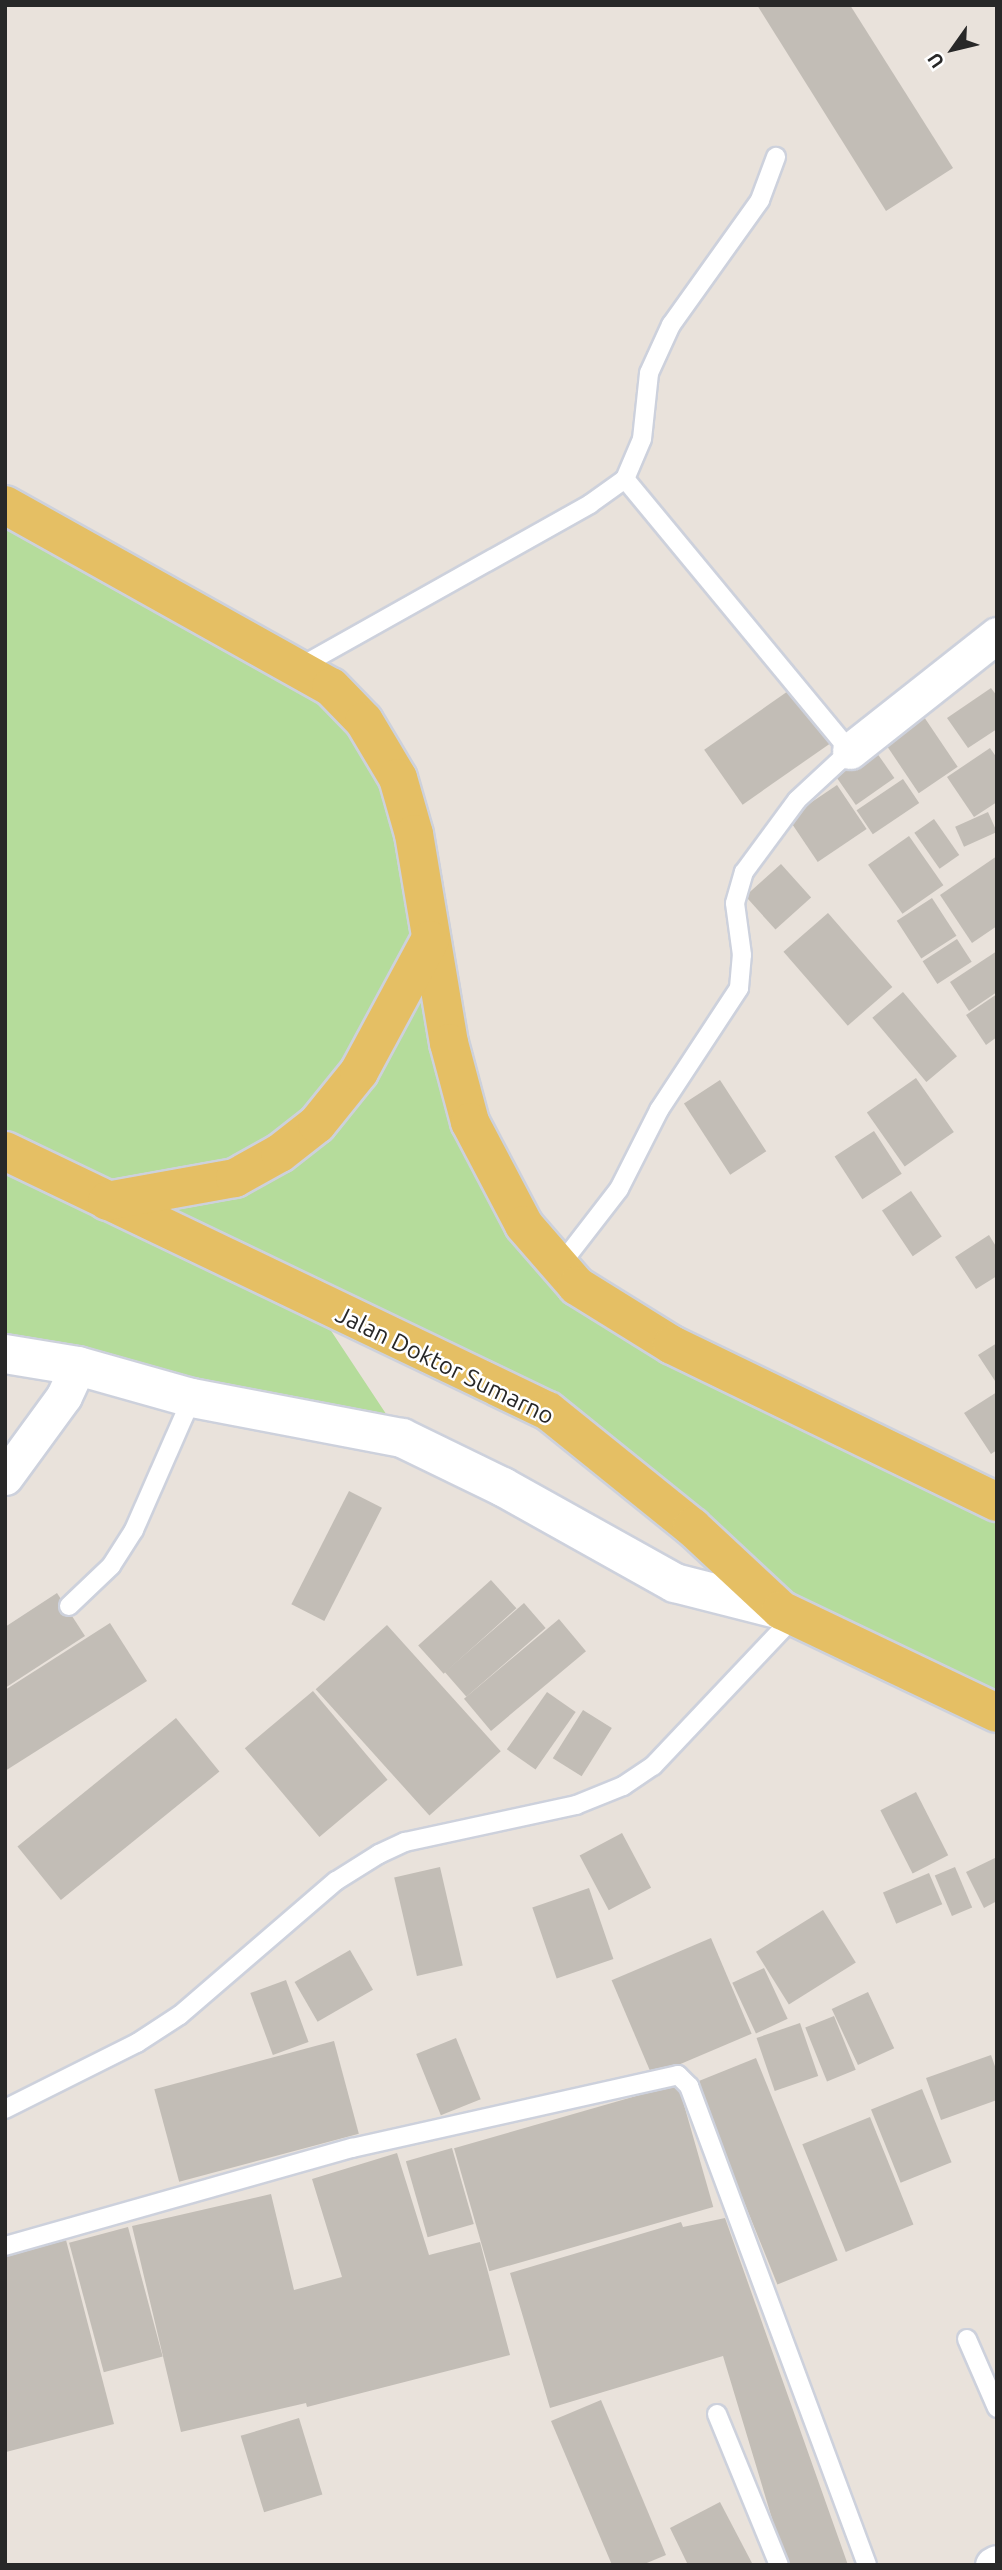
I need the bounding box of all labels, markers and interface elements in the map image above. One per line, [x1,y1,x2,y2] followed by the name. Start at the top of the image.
[918,14,988,84] north arrow
[923,49,948,72] text: U
[331,1300,559,1430] street label: Jalan Doktor Sumarno

